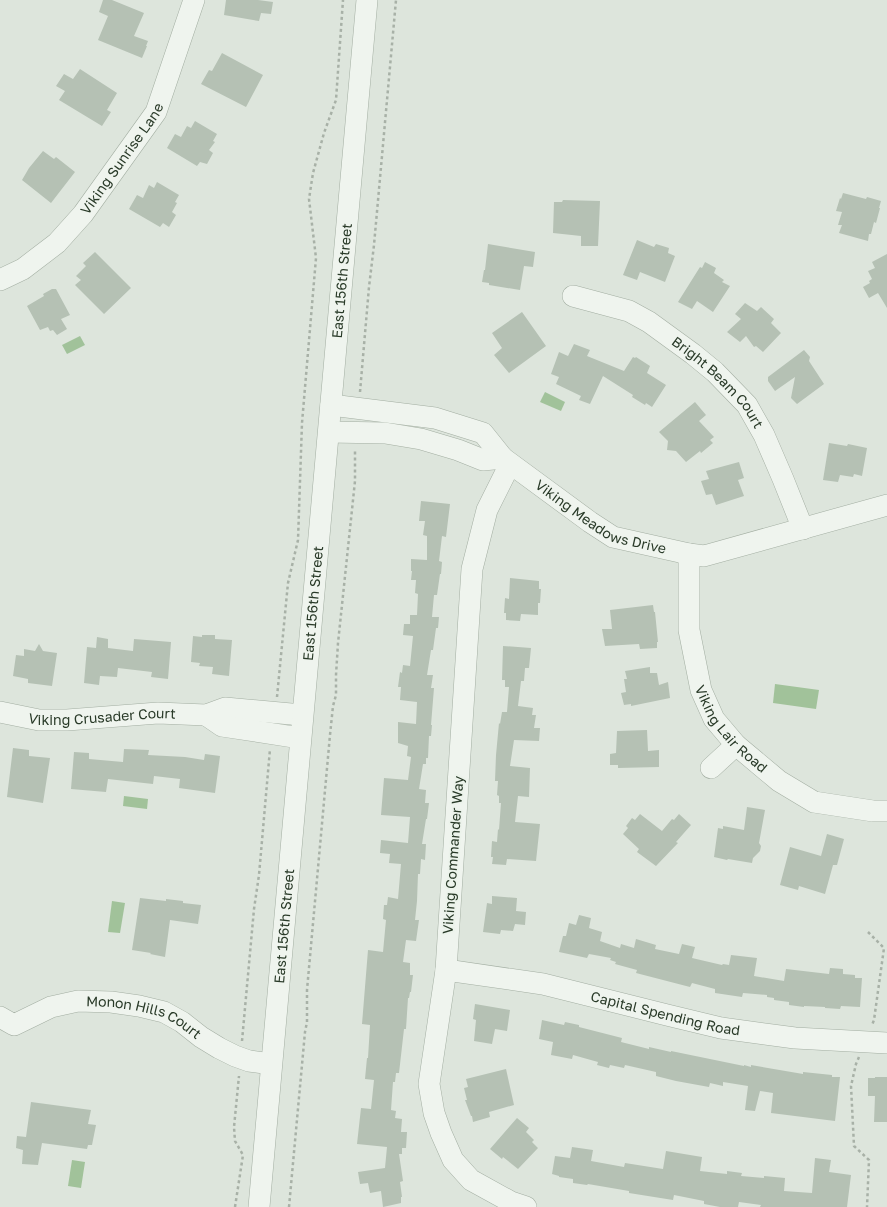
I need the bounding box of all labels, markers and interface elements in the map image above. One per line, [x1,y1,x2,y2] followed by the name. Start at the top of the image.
[76,101,166,218] street label: Viking Sunrise Lane
[328,222,355,339] street label: East 156th Street
[669,332,767,431] street label: Bright Beam Court
[532,476,668,557] street label: Viking Meadows Drive
[299,545,326,662] street label: East 156th Street
[692,682,771,776] street label: Viking Lair Road
[27,704,176,728] street label: Viking Crusader Court
[438,775,467,935] street label: Viking Commander Way
[270,868,297,984] street label: East 156th Street
[589,987,741,1039] street label: Capital Spending Road
[86,992,205,1042] street label: Monon Hills Court

